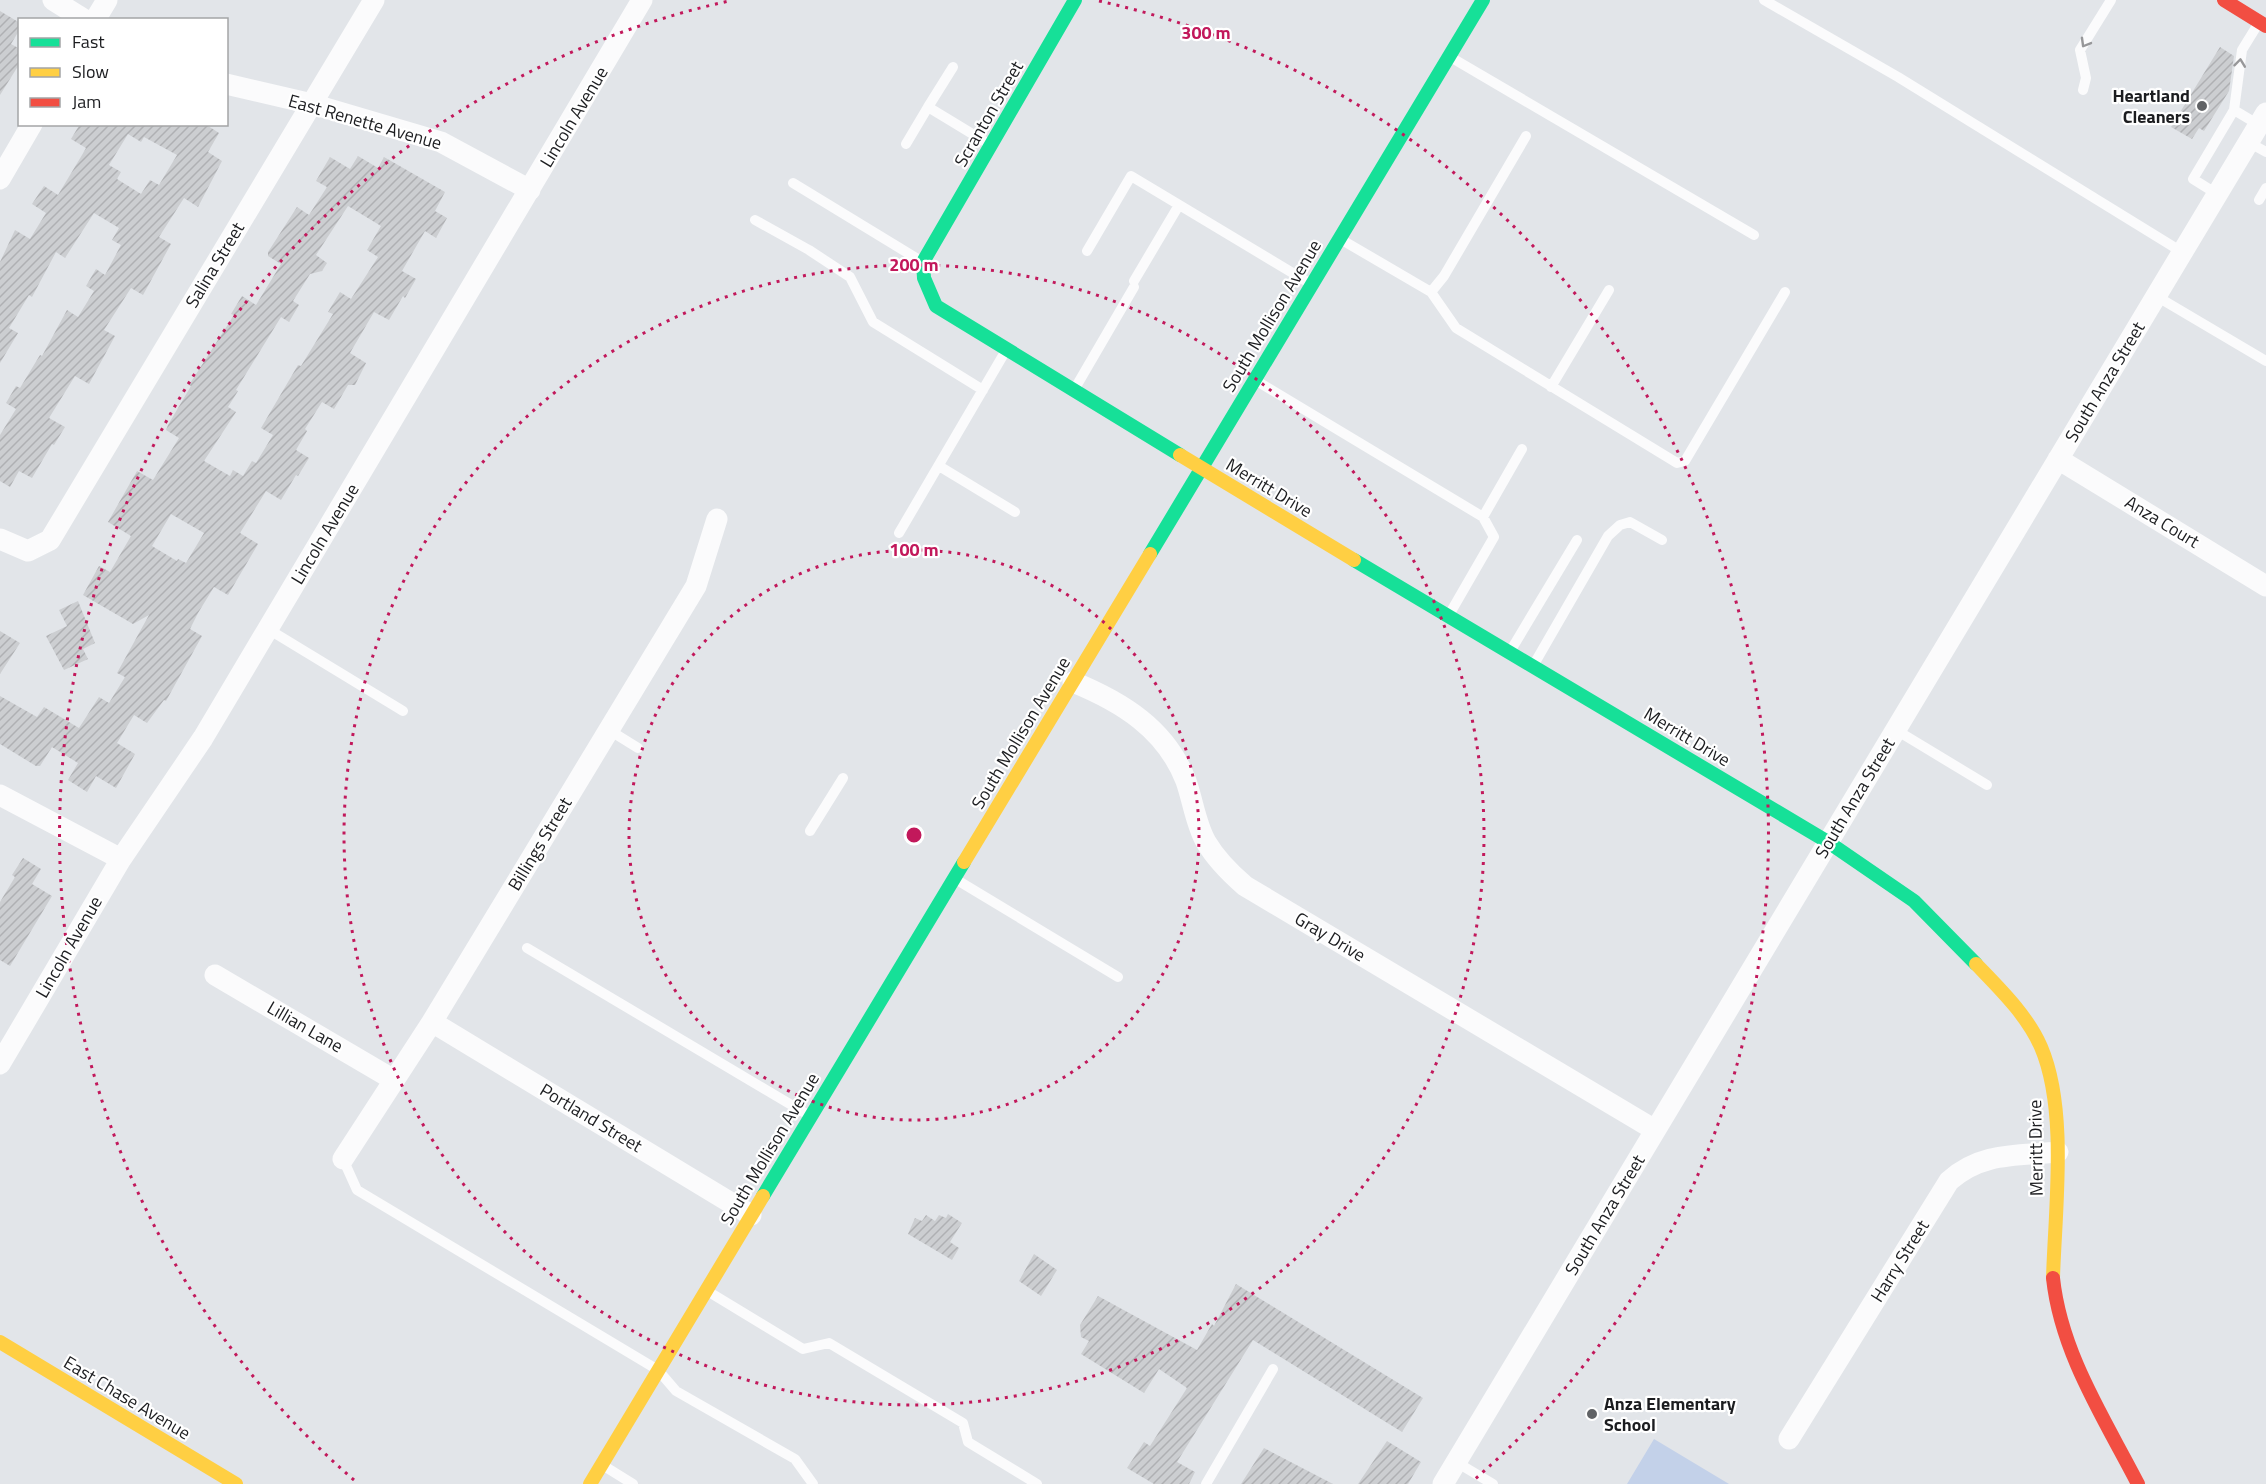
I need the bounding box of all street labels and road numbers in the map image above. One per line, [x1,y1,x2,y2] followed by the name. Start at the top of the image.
[947,55,1030,172] street label: Scranton Street
[533,61,614,172] street label: Lincoln Avenue
[285,87,445,156] street label: East Renette Avenue
[178,216,251,313] street label: Salina Street
[1215,234,1328,397] street label: South Mollison Avenue
[2058,316,2152,447] street label: South Anza Street
[1221,451,1318,524] street label: Merritt Drive
[284,478,365,589] street label: Lincoln Avenue
[2120,489,2205,555] street label: Anza Court
[964,651,1077,814] street label: South Mollison Avenue
[1639,700,1736,773] street label: Merritt Drive
[1808,732,1902,863] street label: South Anza Street
[501,791,579,896] street label: Billings Street
[28,891,109,1003] street label: Lincoln Avenue
[1290,905,1371,968] street label: Gray Drive
[262,994,348,1059] street label: Lillian Lane
[713,1067,826,1230] street label: South Mollison Avenue
[535,1076,648,1159] street label: Portland Street
[2021,1100,2050,1196] street label: Merritt Drive
[1558,1149,1652,1280] street label: South Anza Street
[1864,1214,1936,1307] street label: Harry Street
[59,1349,196,1446] street label: East Chase Avenue

